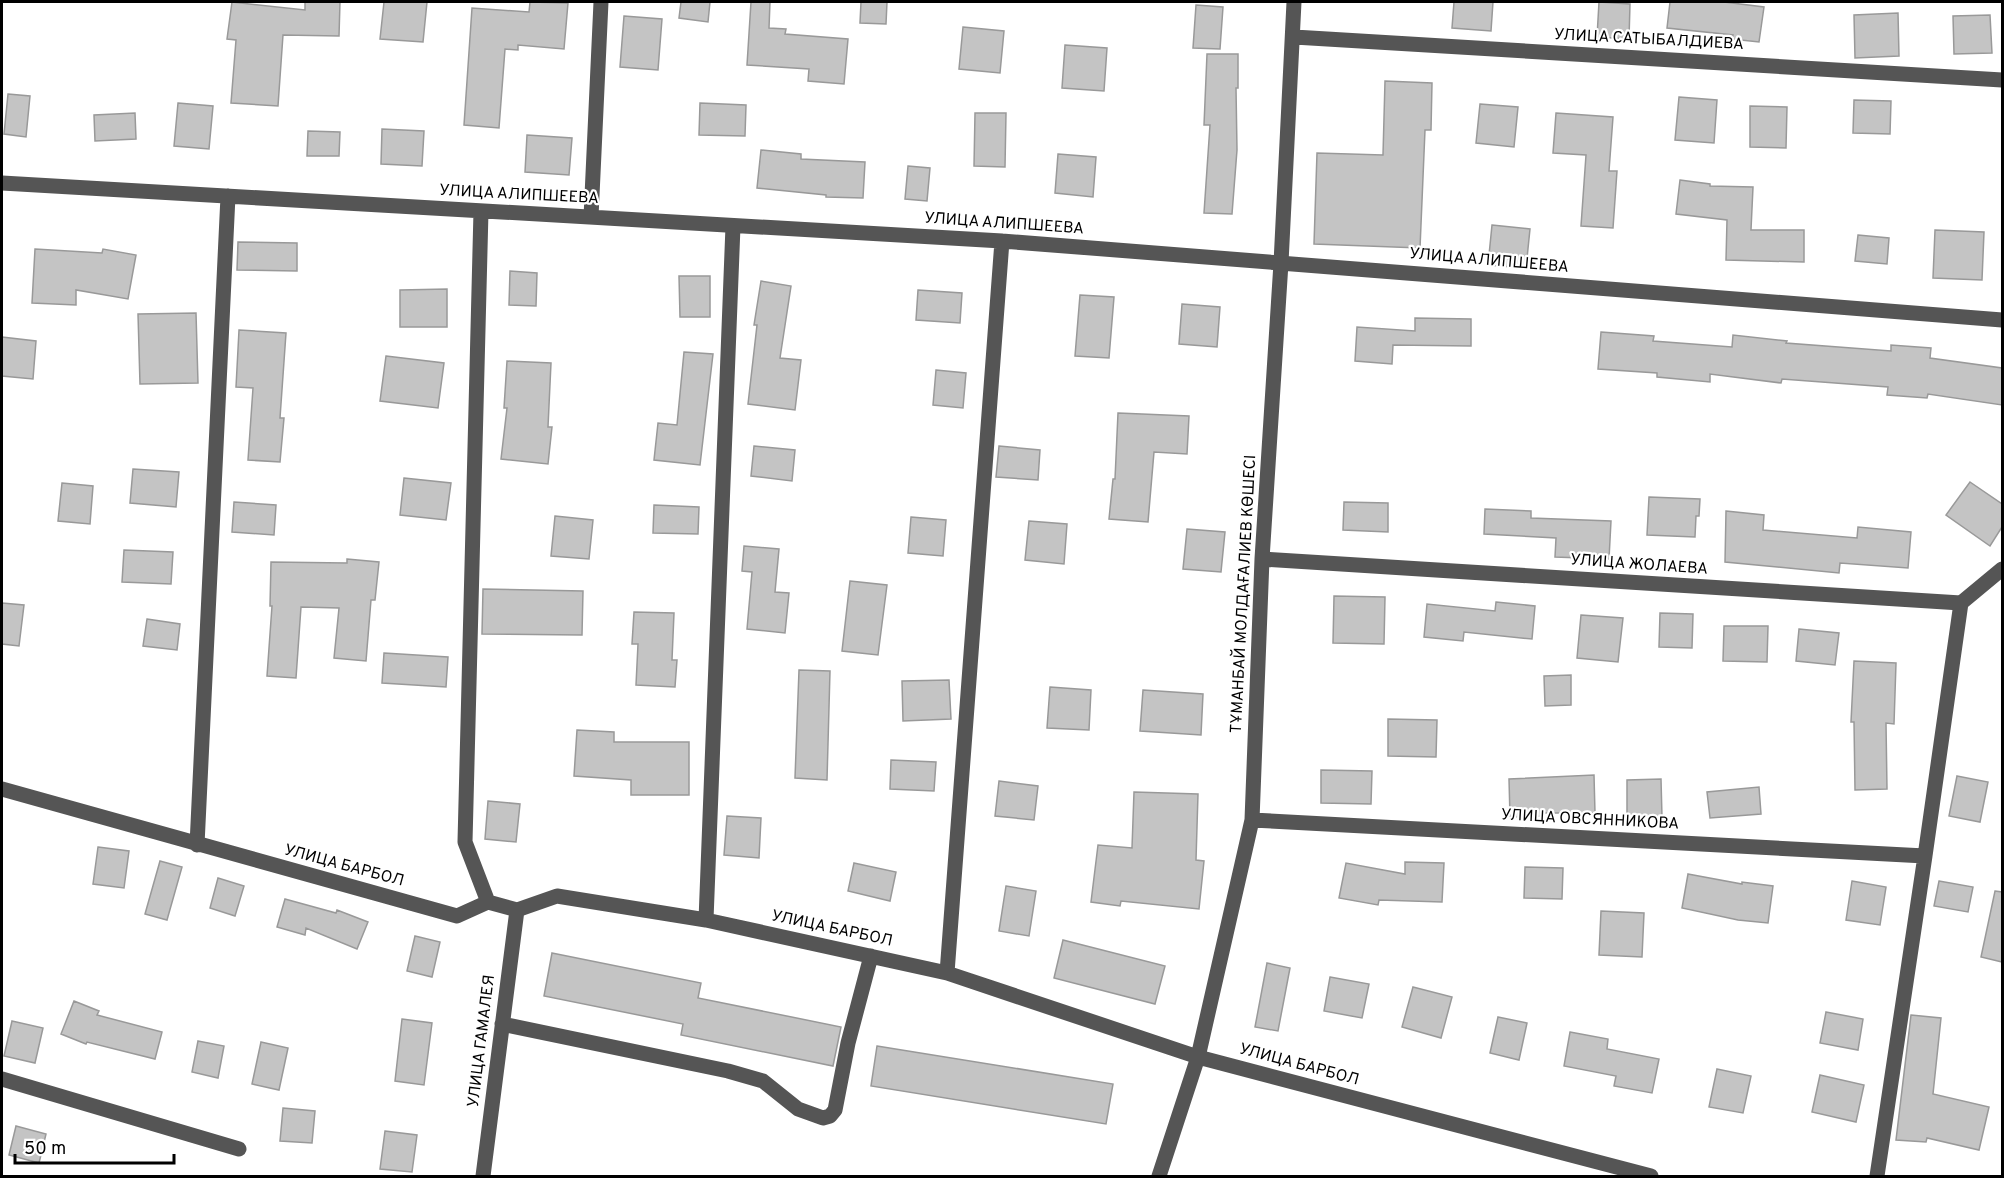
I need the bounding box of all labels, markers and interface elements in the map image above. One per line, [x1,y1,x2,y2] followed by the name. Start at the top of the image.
[1554,25,1745,55] street label: УЛИЦА САТЫБАЛДИЕВА
[439,181,599,209] street label: УЛИЦА АЛИПШЕЕВА
[924,208,1085,240] street label: УЛИЦА АЛИПШЕЕВА
[1408,244,1570,278] street label: УЛИЦА АЛИПШЕЕВА
[1225,454,1261,734] street label: ТҰМАНБАЙ МОЛДАҒАЛИЕВ КӨШЕСІ
[1570,550,1709,580] street label: УЛИЦА ЖОЛАЕВА
[1500,805,1680,835] street label: УЛИЦА ОВСЯННИКОВА
[282,840,406,892] street label: УЛИЦА БАРБОЛ
[770,906,894,952] street label: УЛИЦА БАРБОЛ
[464,974,500,1108] street label: УЛИЦА ГАМАЛЕЯ
[1237,1039,1361,1091] street label: УЛИЦА БАРБОЛ
[15,1127,174,1165] scale bar
[24,1138,66,1161] text: 50 m

